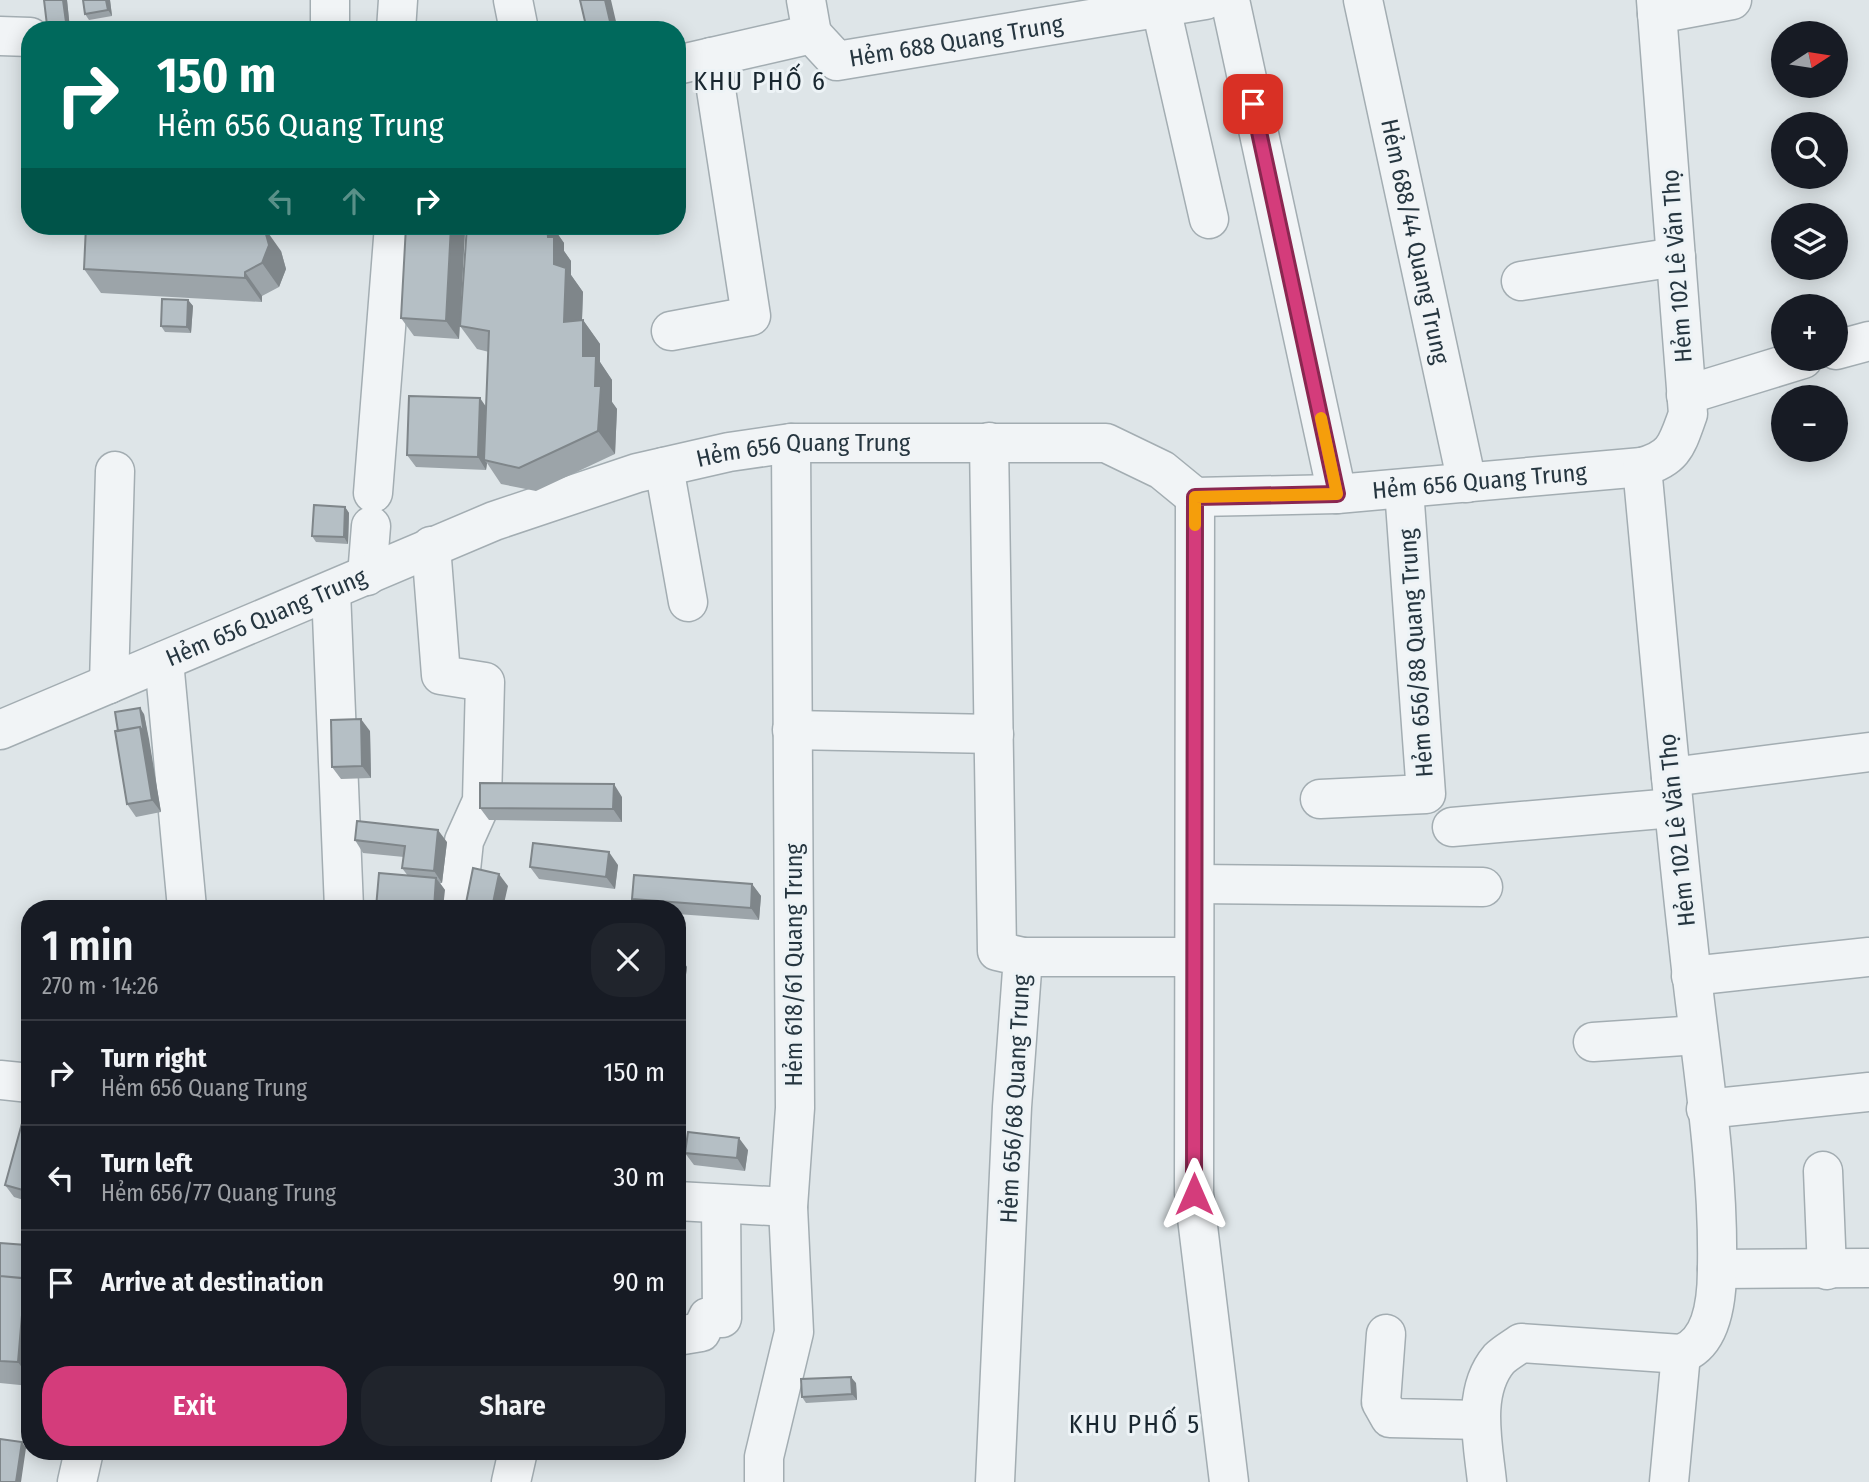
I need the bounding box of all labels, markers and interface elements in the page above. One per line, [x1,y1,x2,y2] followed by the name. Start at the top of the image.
[847,10,1066,73] street label: Hẻm 688 Quang Trung
[1771,21,1848,98] north arrow
[1771,21,1848,462] map controls
[157,46,276,105] text: 150 m
[42,49,133,140] icon: right
[693,63,827,97] district label: KHU PHỐ 6
[1223,74,1283,134] pin
[1234,85,1272,123] icon: arrive
[157,106,444,144] text: Hẻm 656 Quang Trung
[1771,112,1848,189] button: search
[1375,116,1455,367] street label: Hẻm 688/44 Quang Trung
[1656,168,1698,364] street label: Hẻm 102 Lê Văn Thọ
[262,182,300,220] icon: left
[335,182,373,220] icon: ahead
[408,182,446,220] icon: right
[1771,203,1848,280] button: layers
[1771,294,1848,371] button: +
[1771,385,1848,462] button: −
[694,429,911,473] street label: Hẻm 656 Quang Trung
[1371,458,1588,505] street label: Hẻm 656 Quang Trung
[1393,527,1439,778] street label: Hẻm 656/88 Quang Trung
[162,562,371,672] street label: Hẻm 656 Quang Trung
[1653,732,1701,928] street label: Hẻm 102 Lê Văn Thọ
[780,843,808,1087] street label: Hẻm 618/61 Quang Trung
[42,921,133,971] text: 1 min
[591,923,665,997] button: close
[42,972,158,1000] text: 270 m · 14:26
[995,973,1036,1224] street label: Hẻm 656/68 Quang Trung
[101,1043,207,1074] text: Turn right
[42,1054,80,1092] icon: right
[603,1057,665,1088] text: 150 m
[101,1074,307,1102] text: Hẻm 656 Quang Trung
[101,1148,193,1179] text: Turn left
[1157,1157,1231,1231] position arrow
[42,1159,80,1197] icon: left
[614,1162,665,1193] text: 30 m
[101,1179,336,1207] text: Hẻm 656/77 Quang Trung
[42,1264,80,1302] icon: arrive
[101,1267,324,1298] text: Arrive at destination
[613,1267,665,1298] text: 90 m
[42,1366,347,1446] button: Exit
[361,1366,665,1446] button: Share
[1069,1406,1201,1440] district label: KHU PHỐ 5

